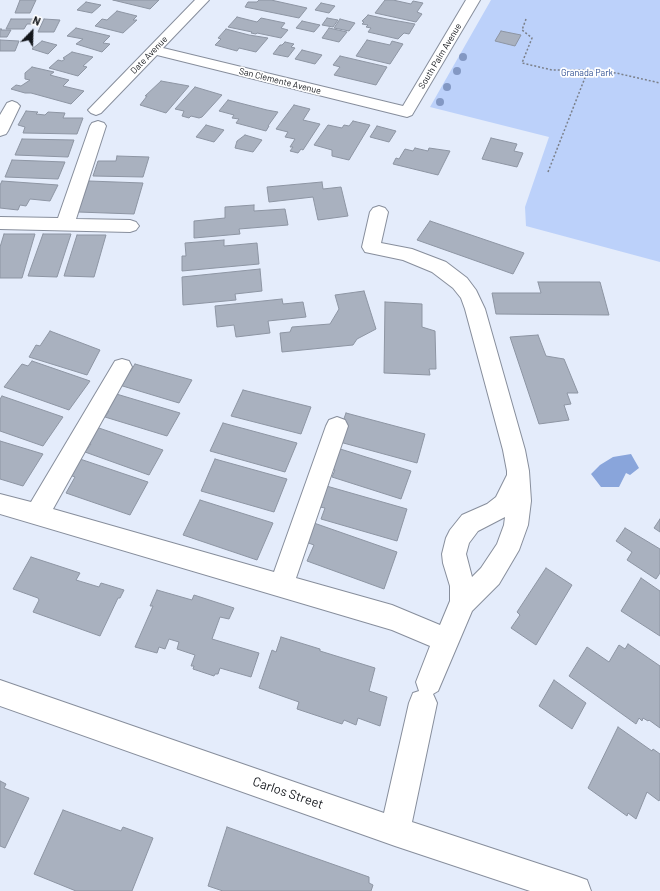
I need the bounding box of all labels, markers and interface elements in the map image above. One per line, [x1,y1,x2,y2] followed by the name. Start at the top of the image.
[12,12,52,52] north arrow
[31,13,43,28] text: N
[416,21,464,91] street label: South Palm Avenue
[128,34,170,76] street label: Date Avenue
[238,66,322,96] street label: San Clemente Avenue
[561,68,613,78] park label: Granada Park
[251,774,325,812] street label: Carlos Street

